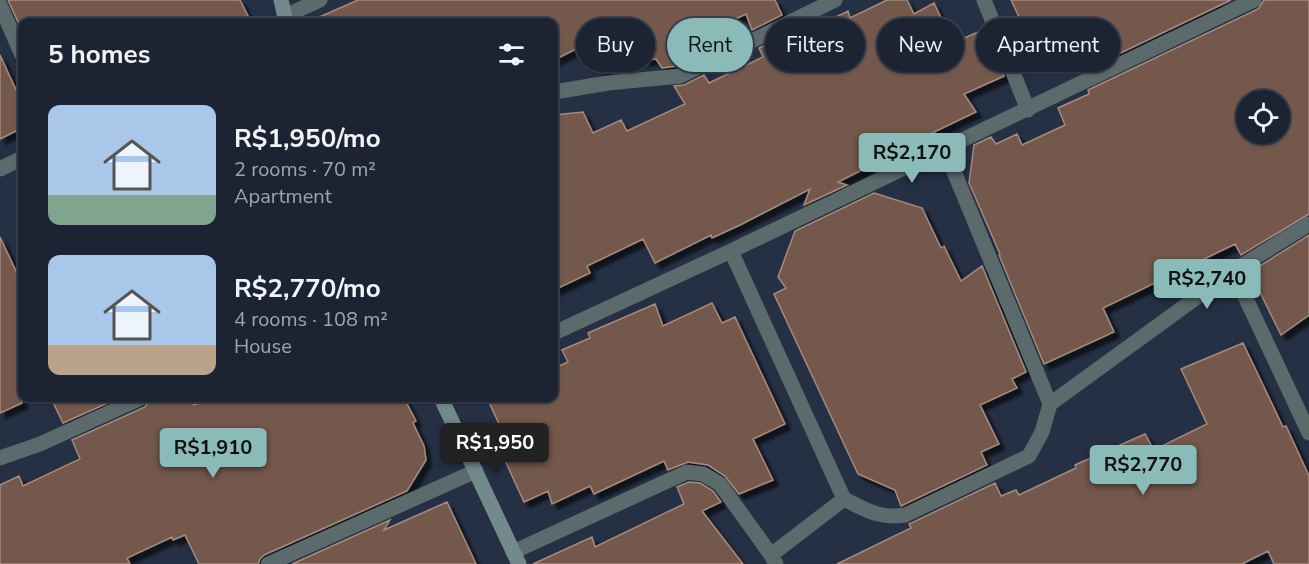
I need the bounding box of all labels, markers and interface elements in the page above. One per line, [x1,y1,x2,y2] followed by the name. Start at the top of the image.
[576,18,655,72] chip: Buy
[667,18,753,72] chip: Rent
[765,18,865,72] chip: Filters
[877,18,964,72] chip: New
[976,18,1120,72] chip: Apartment
[48,37,150,72] text: 5 homes
[495,38,528,71] icon: filters
[1236,90,1290,144] map controls
[1236,90,1290,144] button: locate
[234,121,381,156] text: R$1,950/mo
[96,129,168,201] icon: home
[857,133,967,184] pin: R$2,170
[873,139,951,166] text: R$2,170
[234,156,376,183] text: 2 rooms · 70 m²
[234,183,332,210] text: Apartment
[1152,259,1262,310] pin: R$2,740
[1168,265,1246,292] text: R$2,740
[234,271,381,306] text: R$2,770/mo
[96,279,168,351] icon: home
[234,306,388,333] text: 4 rooms · 108 m²
[234,333,292,360] text: House
[440,423,550,474] pin: R$1,950
[158,428,268,479] pin: R$1,910
[456,429,534,456] text: R$1,950
[174,434,252,461] text: R$1,910
[1088,445,1198,496] pin: R$2,770
[1104,451,1182,478] text: R$2,770

